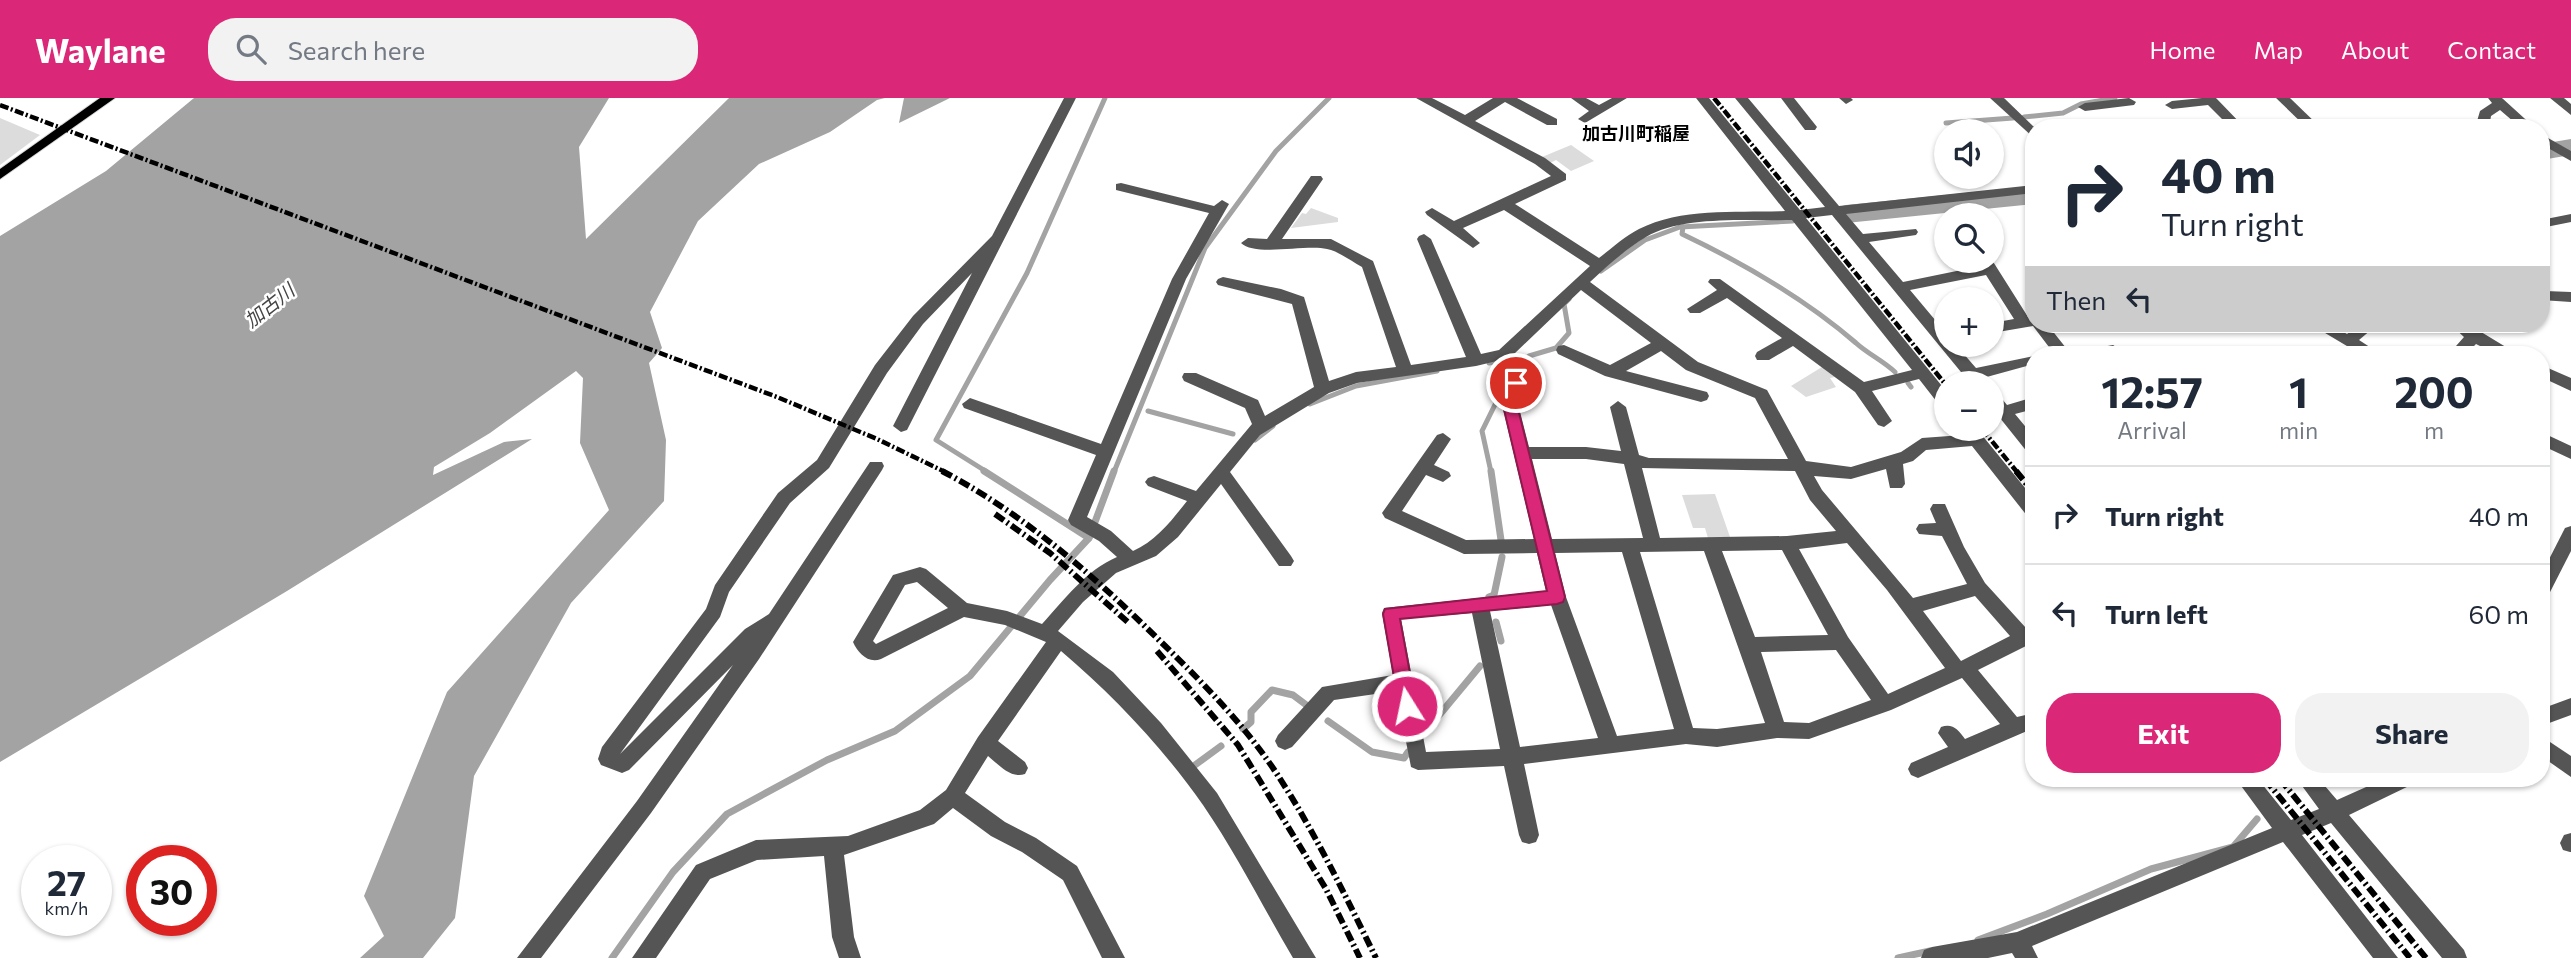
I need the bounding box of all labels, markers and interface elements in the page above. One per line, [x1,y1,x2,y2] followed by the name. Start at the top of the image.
[208,18,698,81] search box
[35,29,166,70] text: Waylane
[232,30,270,68] icon: search
[288,34,425,65] text: Search here
[2150,35,2216,64] text: Home
[2254,35,2303,64] text: Map
[2341,35,2409,64] text: About
[2447,35,2536,64] text: Contact
[1934,119,2004,441] map controls
[1934,119,2004,189] button: sound
[1582,122,1690,144] district label: 加古川町稲屋
[2161,143,2276,203] text: 40 m
[2046,147,2137,238] icon: right
[1934,203,2004,273] button: search
[2161,203,2304,243] text: Turn right
[239,277,300,332] water label: 加古川
[2120,280,2158,318] icon: left
[2046,284,2106,315] text: Then
[1934,287,2004,357] button: +
[1486,353,1546,413] pin
[1497,364,1535,402] icon: arrive
[2101,365,2203,417] text: 12:57
[2289,365,2308,417] text: 1
[2394,365,2474,417] text: 200
[1934,371,2004,441] button: −
[2117,416,2187,444] text: Arrival
[2279,416,2318,444] text: min
[2424,416,2444,444] text: m
[2046,496,2084,534] icon: right
[2105,500,2224,531] text: Turn right
[2469,500,2529,531] text: 40 m
[2046,594,2084,632] icon: left
[2105,598,2208,629] text: Turn left
[2469,598,2529,629] text: 60 m
[1370,669,1444,743] position arrow
[2046,693,2281,773] button: Exit
[2295,693,2529,773] button: Share
[126,845,217,936] speed limit sign: 30
[47,860,86,903] text: 27
[45,897,88,919] text: km/h

